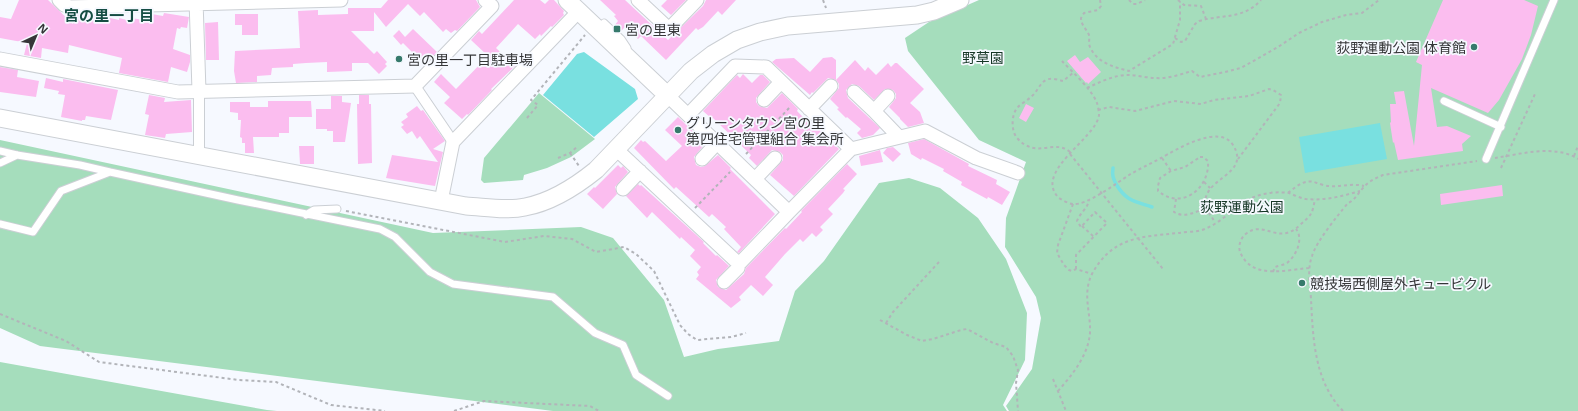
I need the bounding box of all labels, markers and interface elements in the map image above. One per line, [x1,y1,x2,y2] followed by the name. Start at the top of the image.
[64,5,154,25] district label: 宮の里一丁目
[16,16,56,56] north arrow
[35,20,52,37] text: N
[625,20,681,39] place label: 宮の里東
[612,24,622,34] marker: 宮の里東
[1336,38,1466,57] place label: 荻野運動公園 体育館
[1469,42,1479,52] marker: 荻野運動公園 体育館
[962,48,1004,67] park label: 野草園
[407,50,533,69] place label: 宮の里一丁目駐車場
[394,54,404,64] marker: 宮の里一丁目駐車場
[686,113,844,148] place label: グリーンタウン宮の里 第四住宅管理組合 集会所
[673,125,683,135] marker: グリーンタウン宮の里 第四住宅管理組合 集会所
[1200,197,1284,216] park label: 荻野運動公園
[1310,274,1492,293] place label: 競技場西側屋外キュービクル
[1297,278,1307,288] marker: 競技場西側屋外キュービクル

